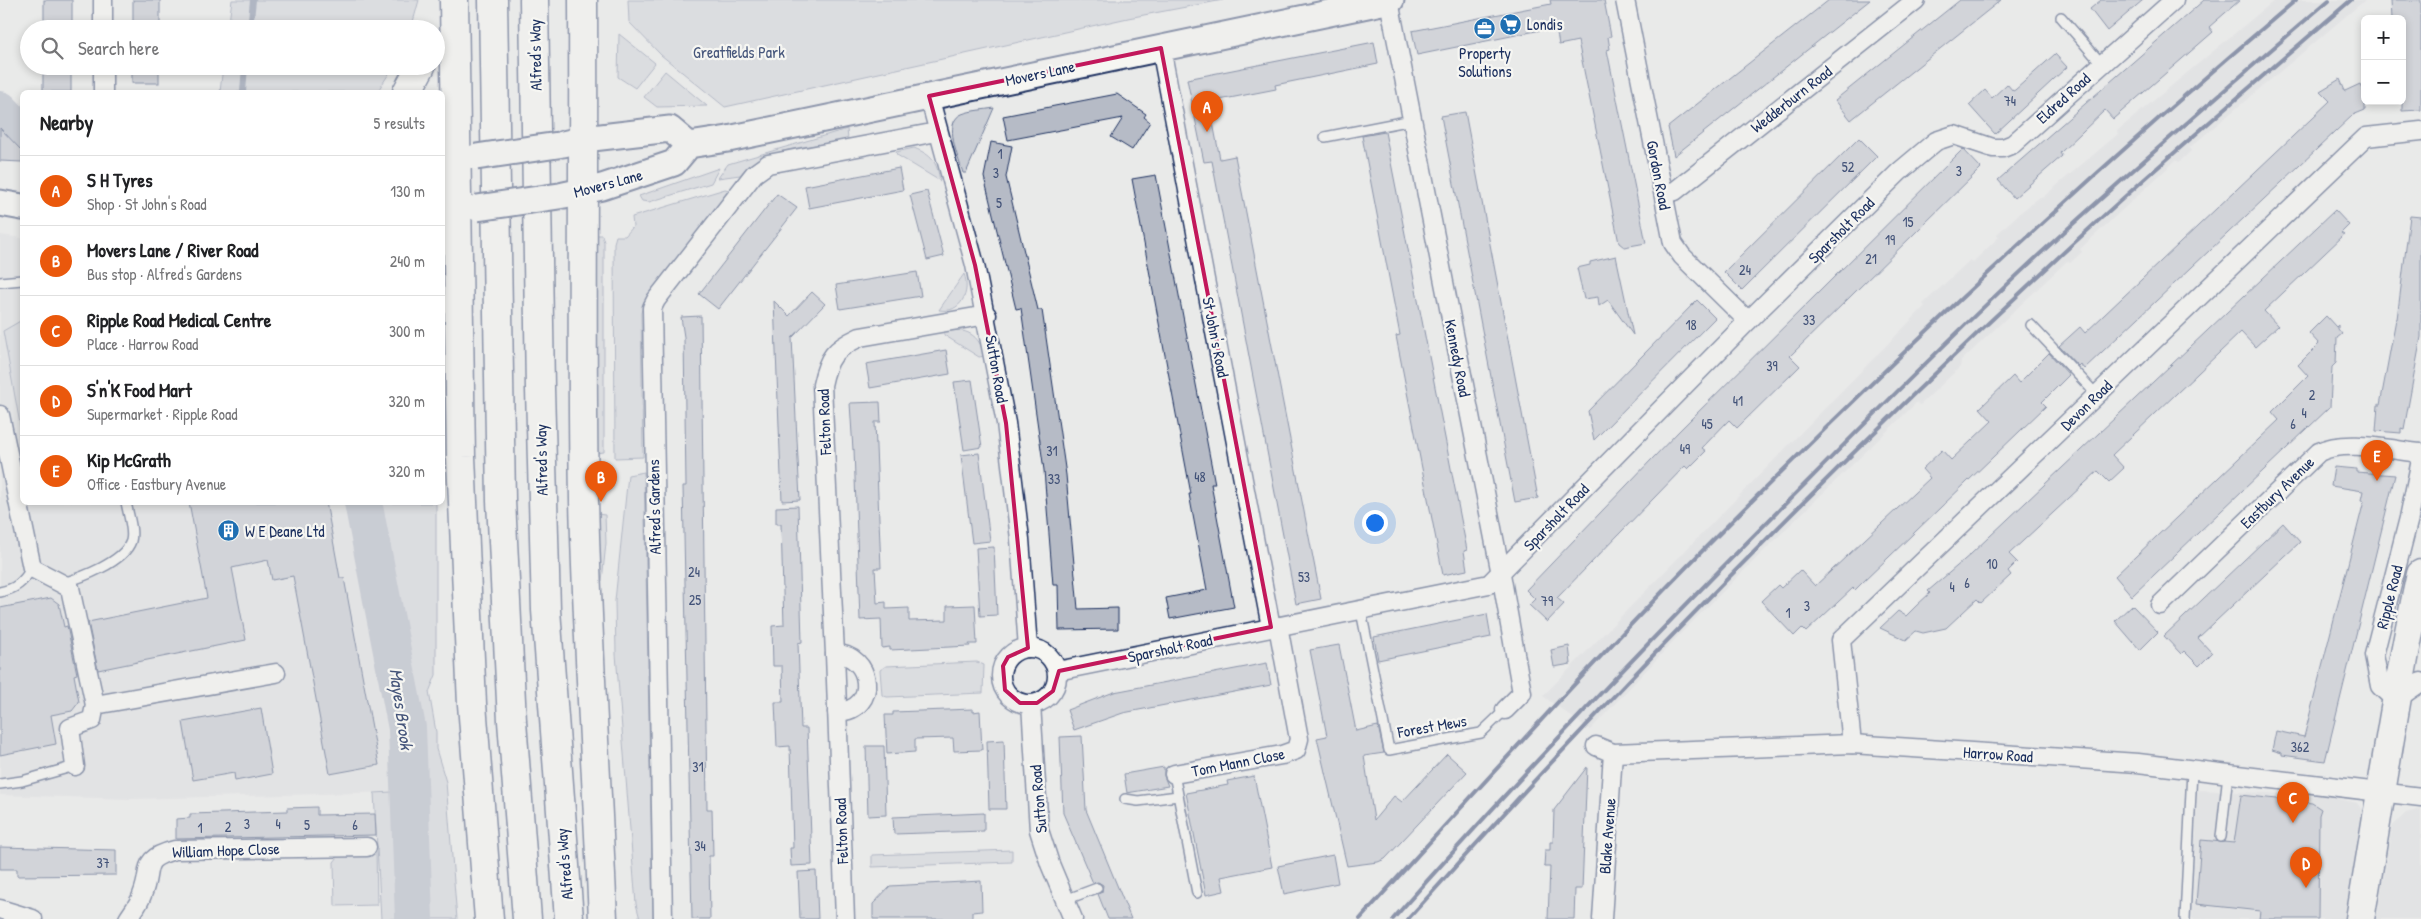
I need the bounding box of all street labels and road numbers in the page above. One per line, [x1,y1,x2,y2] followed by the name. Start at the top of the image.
[523,19,547,91] street label: Alfred's Way
[1003,55,1077,91] street label: Movers Lane
[1746,60,1836,138] street label: Wedderburn Road
[2031,68,2095,128] street label: Eldred Road
[1642,138,1676,212] street label: Gordon Road
[571,163,646,203] street label: Movers Lane
[1803,192,1879,268] street label: Sparsholt Road
[1197,295,1235,379] street label: St John's Road
[1440,317,1476,399] street label: Kennedy Road
[980,333,1014,405] street label: Sutton Road
[2055,375,2117,435] street label: Devon Road
[812,389,836,456] street label: Felton Road
[529,424,553,496] street label: Alfred's Way
[2235,451,2319,533] street label: Eastbury Avenue
[642,459,666,555] street label: Alfred's Gardens
[1518,479,1594,555] street label: Sparsholt Road
[2370,563,2408,631] street label: Ripple Road
[1126,628,1214,668] street label: Sparsholt Road
[1395,709,1468,743] street label: Forest Mews
[1962,741,2034,767] street label: Harrow Road
[1190,742,1287,782] street label: Tom Mann Close
[1024,764,1052,834] street label: Sutton Road
[1593,797,1621,875] street label: Blake Avenue
[829,798,853,865] street label: Felton Road
[550,827,578,901] street label: Alfred's Way
[172,837,281,863] street label: William Hope Close

